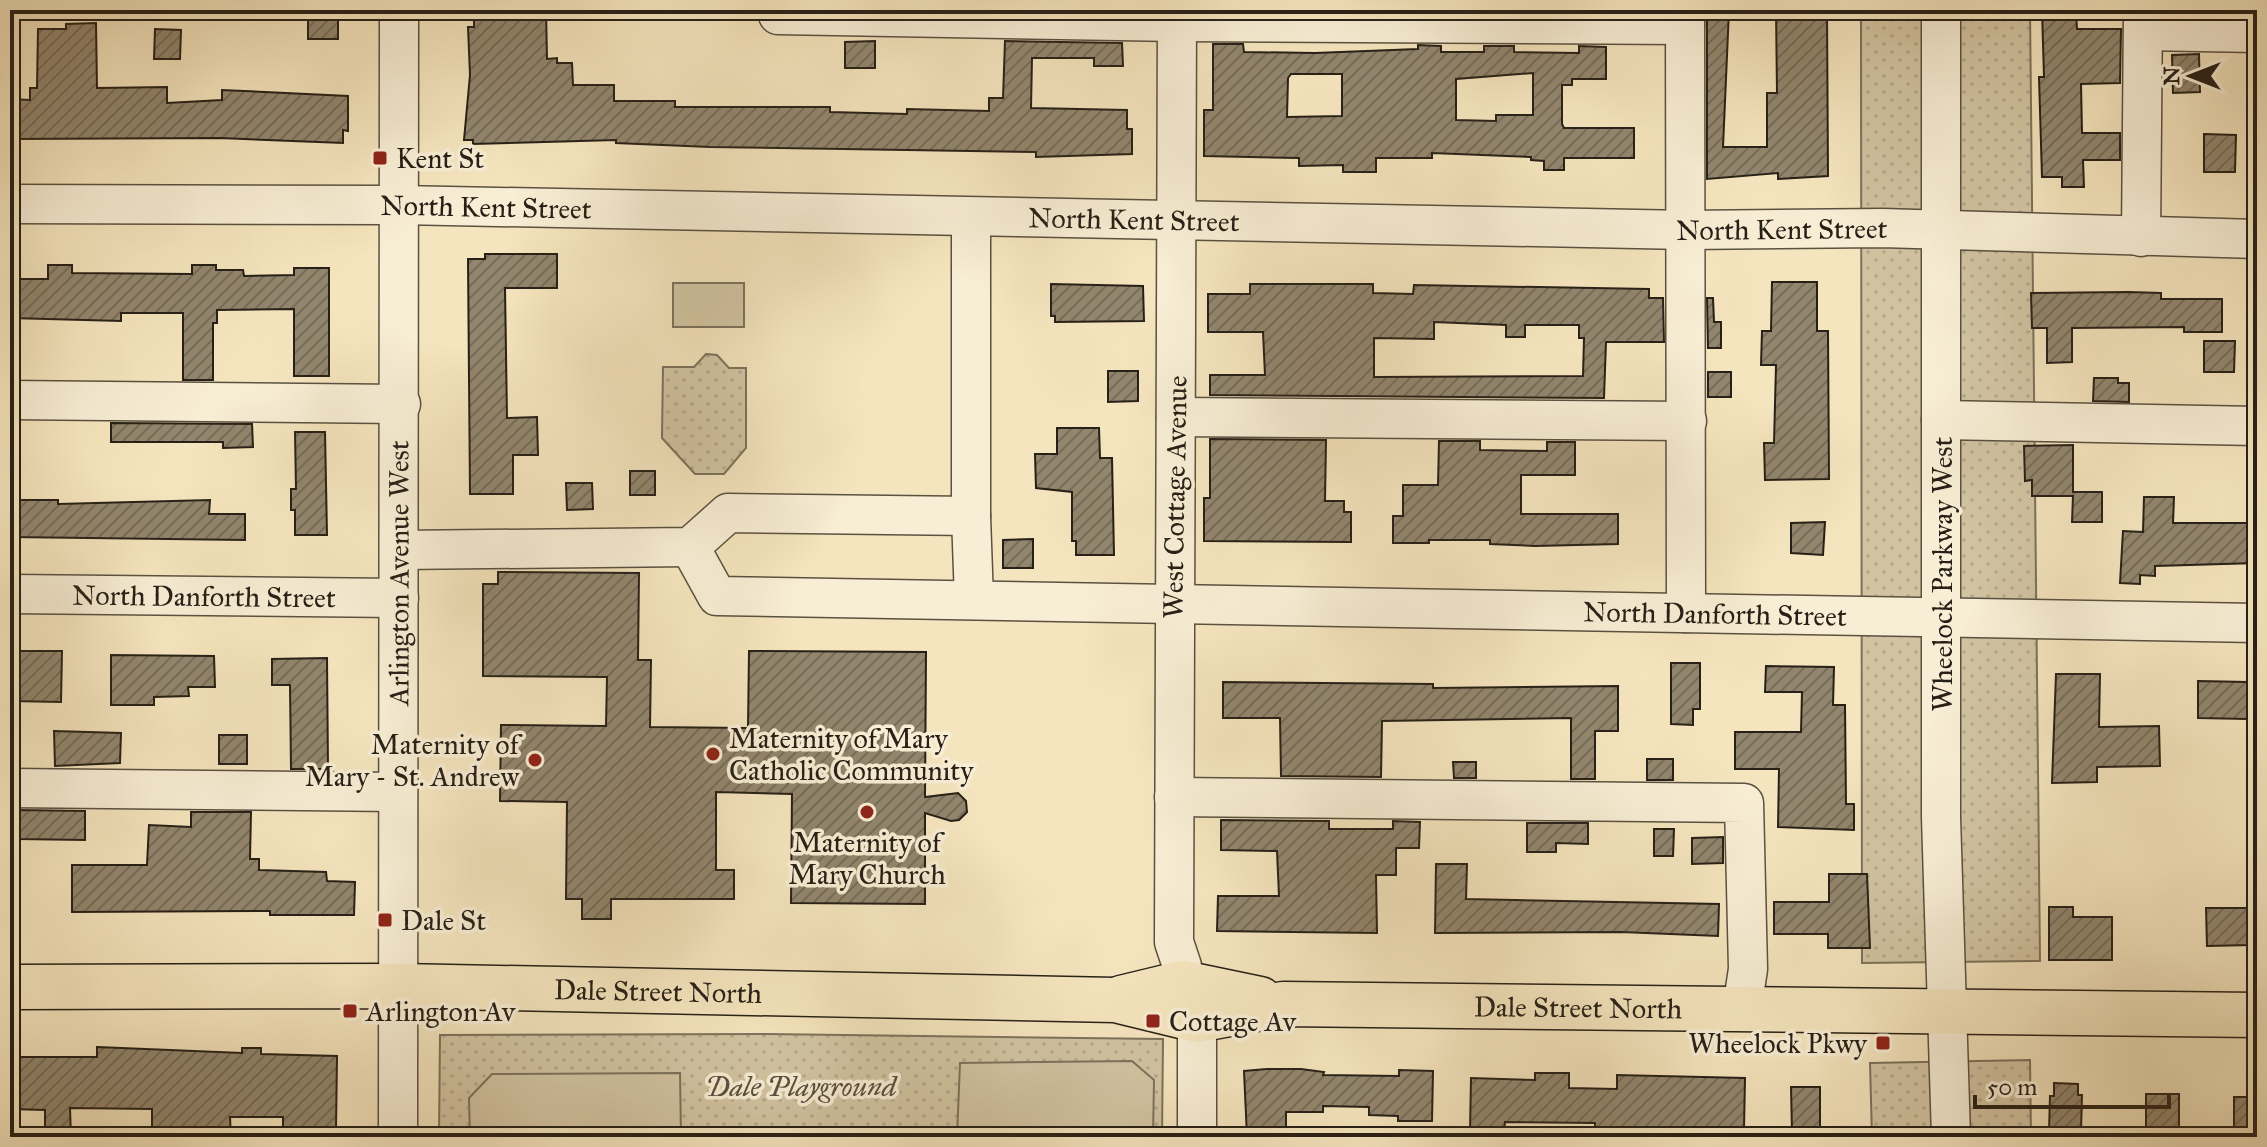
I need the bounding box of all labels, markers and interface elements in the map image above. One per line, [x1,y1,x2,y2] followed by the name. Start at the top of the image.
[2151,36,2231,116] north arrow
[2158,66,2185,85] text: N
[396,141,484,176] place label: Kent St
[371,149,389,167] marker: Kent St
[380,187,592,226] street label: North Kent Street
[1028,200,1240,239] street label: North Kent Street
[1676,210,1888,248] street label: North Kent Street
[1155,375,1195,619] street label: West Cottage Avenue
[1925,436,1960,711] street label: Wheelock Parkway West
[381,440,416,707] street label: Arlington Avenue West
[72,577,336,615] street label: North Danforth Street
[1583,594,1847,633] street label: North Danforth Street
[729,721,974,788] place label: Maternity of Mary Catholic Community
[305,727,524,794] place label: Maternity of Mary - St. Andrew
[704,745,722,763] marker: Maternity of Mary Catholic Community
[526,751,544,769] marker: Maternity of Mary - St. Andrew
[858,803,876,821] marker: Maternity of Mary Church
[788,825,946,892] place label: Maternity of Mary Church
[401,903,486,938] place label: Dale St
[376,911,394,929] marker: Dale St
[554,972,763,1011] street label: Dale Street North
[1474,989,1683,1026] street label: Dale Street North
[365,994,517,1029] place label: Arlington Av
[341,1002,359,1020] marker: Arlington Av
[1169,1004,1298,1039] place label: Cottage Av
[1144,1012,1162,1030] marker: Cottage Av
[1688,1026,1868,1061] place label: Wheelock Pkwy
[1874,1034,1892,1052] marker: Wheelock Pkwy
[1975,1059,2169,1109] scale bar
[706,1069,899,1104] park label: Dale Playground
[1987,1072,2037,1102] text: 50 m

